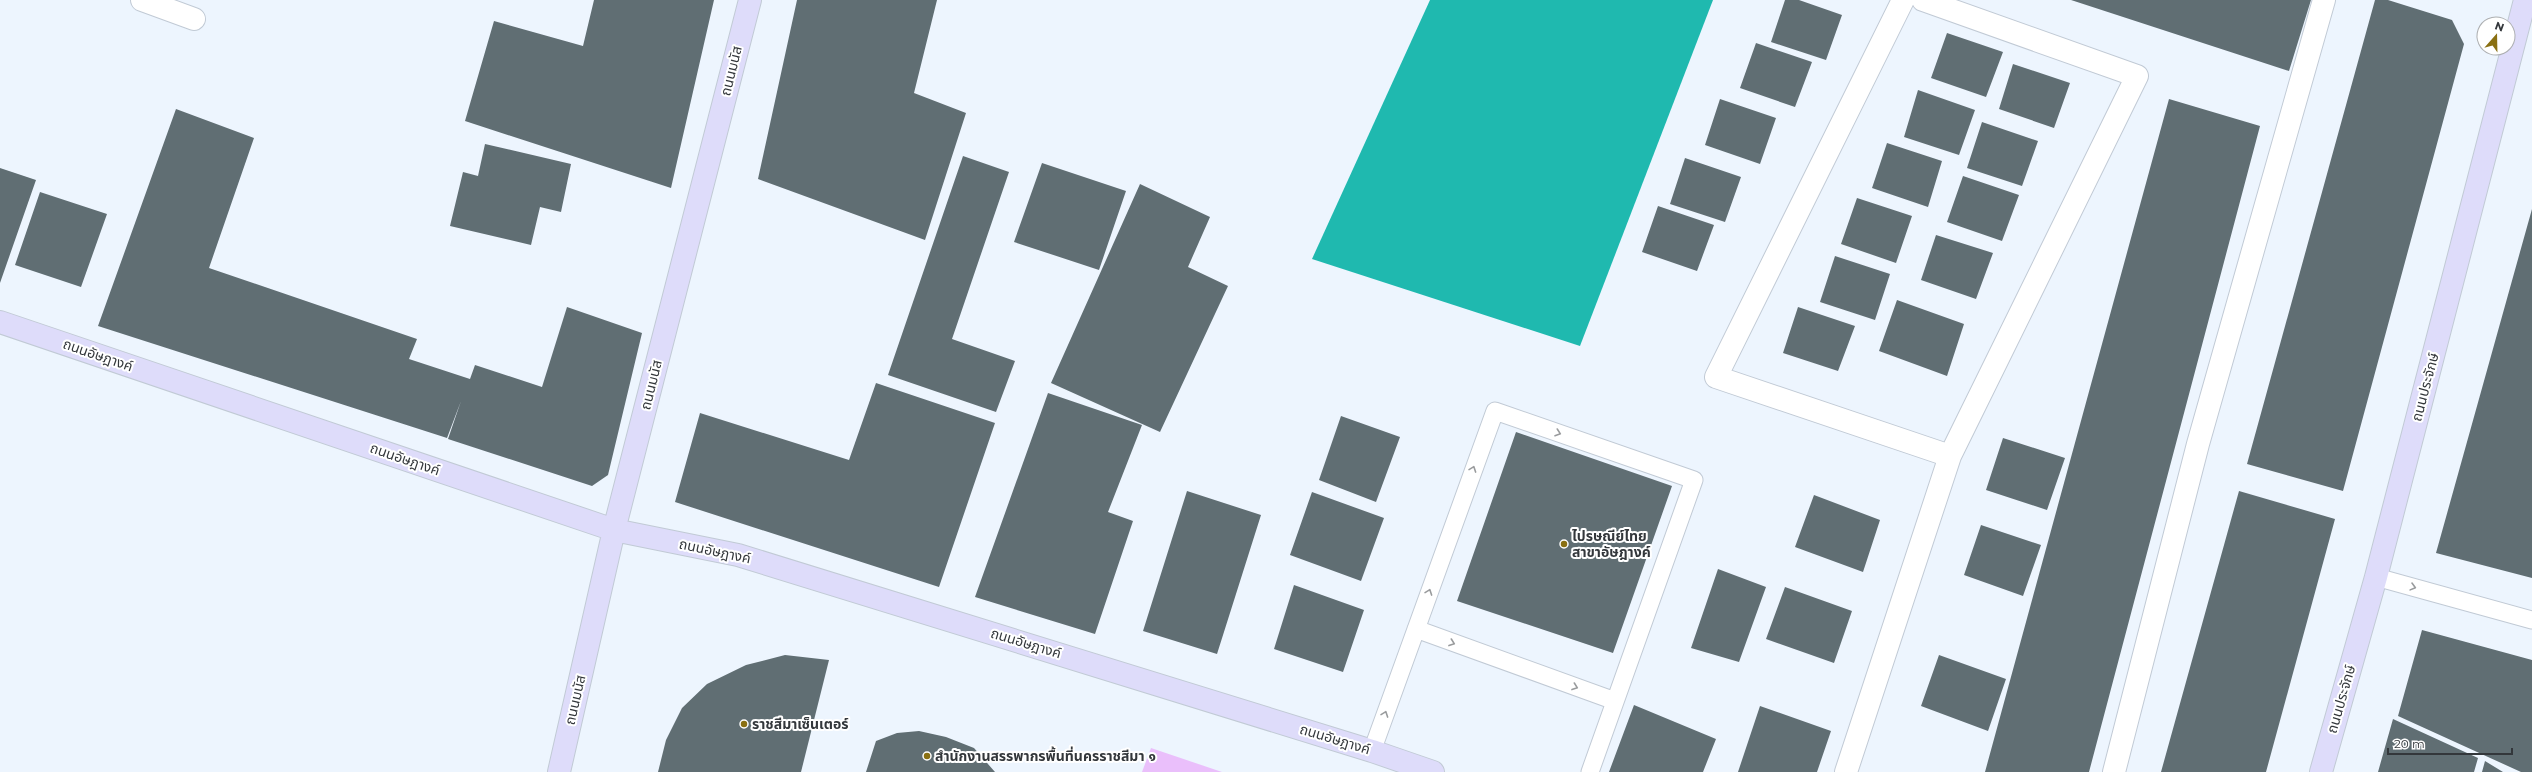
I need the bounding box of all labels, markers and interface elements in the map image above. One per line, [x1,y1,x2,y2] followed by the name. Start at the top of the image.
[2476,16,2516,56] north arrow
[2493,19,2506,35] text: N
[716,44,746,98] street label: ถนนมนัส
[61,335,135,375] street label: ถนนอัษฎางค์
[2407,351,2443,423] street label: ถนนประจักษ์
[636,358,666,412] street label: ถนนมนัส
[1555,428,1562,437] one-way arrow
[368,439,442,479] street label: ถนนอัษฎางค์
[1469,466,1477,473] one-way arrow
[1572,527,1651,561] place label: ไปรษณีย์ไทย สาขาอัษฎางค์
[678,535,752,567] street label: ถนนอัษฎางค์
[1559,539,1569,549] marker: ไปรษณีย์ไทย สาขาอัษฎางค์
[2410,582,2417,591] one-way arrow
[1425,588,1433,595] one-way arrow
[989,624,1063,662] street label: ถนนอัษฎางค์
[1449,638,1456,646] one-way arrow
[2323,663,2359,735] street label: ถนนประจักษ์
[561,673,589,727] street label: ถนนมนัส
[1571,682,1578,690] one-way arrow
[1380,711,1389,718] one-way arrow
[752,715,849,733] place label: ราชสีมาเซ็นเตอร์
[739,719,749,729] marker: ราชสีมาเซ็นเตอร์
[1298,720,1372,758] street label: ถนนอัษฎางค์
[2388,730,2512,756] scale bar
[2394,736,2425,751] text: 20 m
[935,746,1156,765] place label: สำนักงานสรรพากรพื้นที่นครราชสีมา ๑
[922,751,932,761] marker: สำนักงานสรรพากรพื้นที่นครราชสีมา ๑

